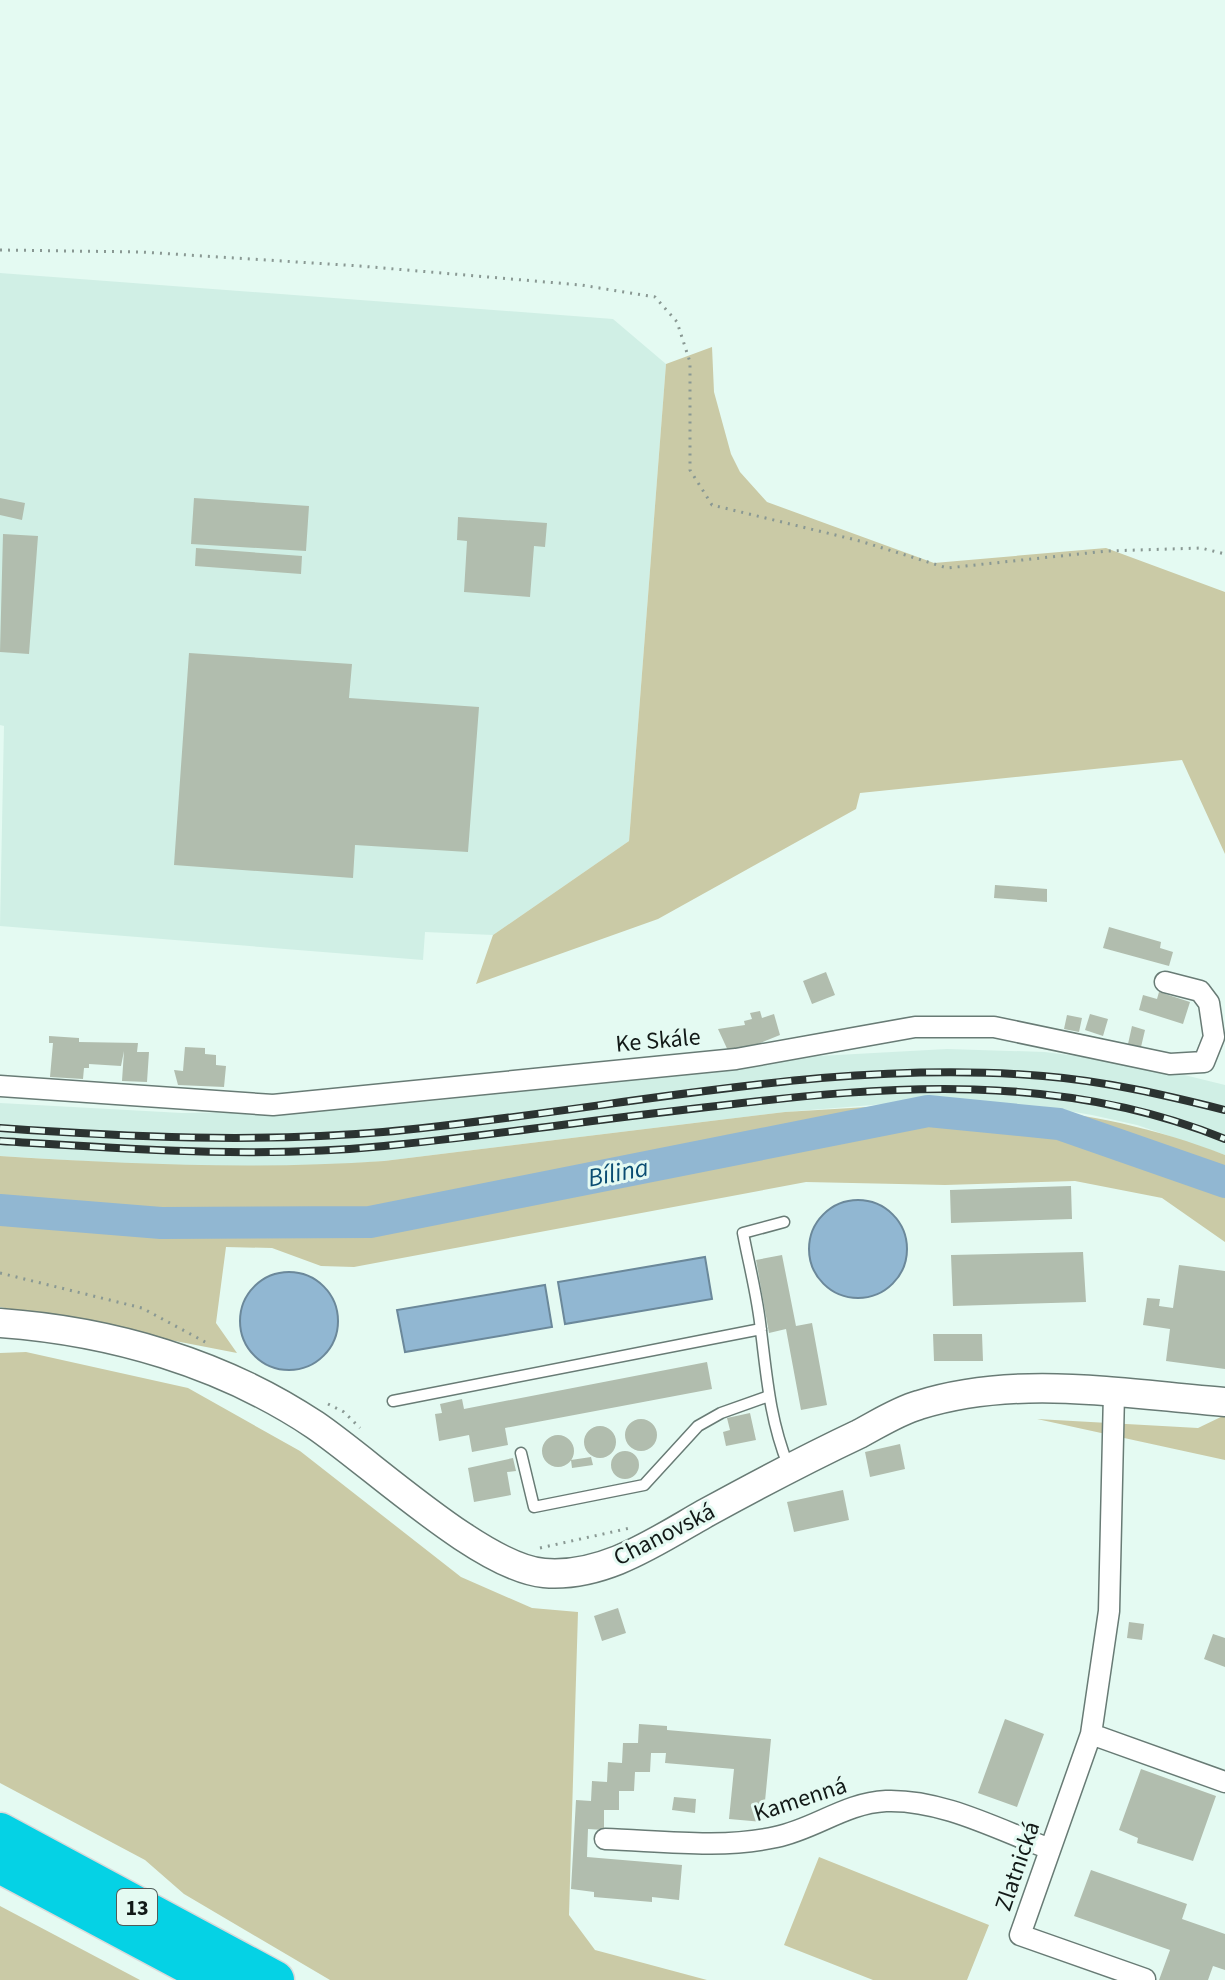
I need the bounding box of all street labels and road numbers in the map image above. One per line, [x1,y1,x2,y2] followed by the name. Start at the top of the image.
[614,1019,702,1062] street label: Ke Skále
[607,1494,721,1575] street label: Chanovská
[749,1768,851,1831] street label: Kamenná
[986,1817,1049,1916] street label: Zlatnická
[117,1889,157,1925] road number: 13

